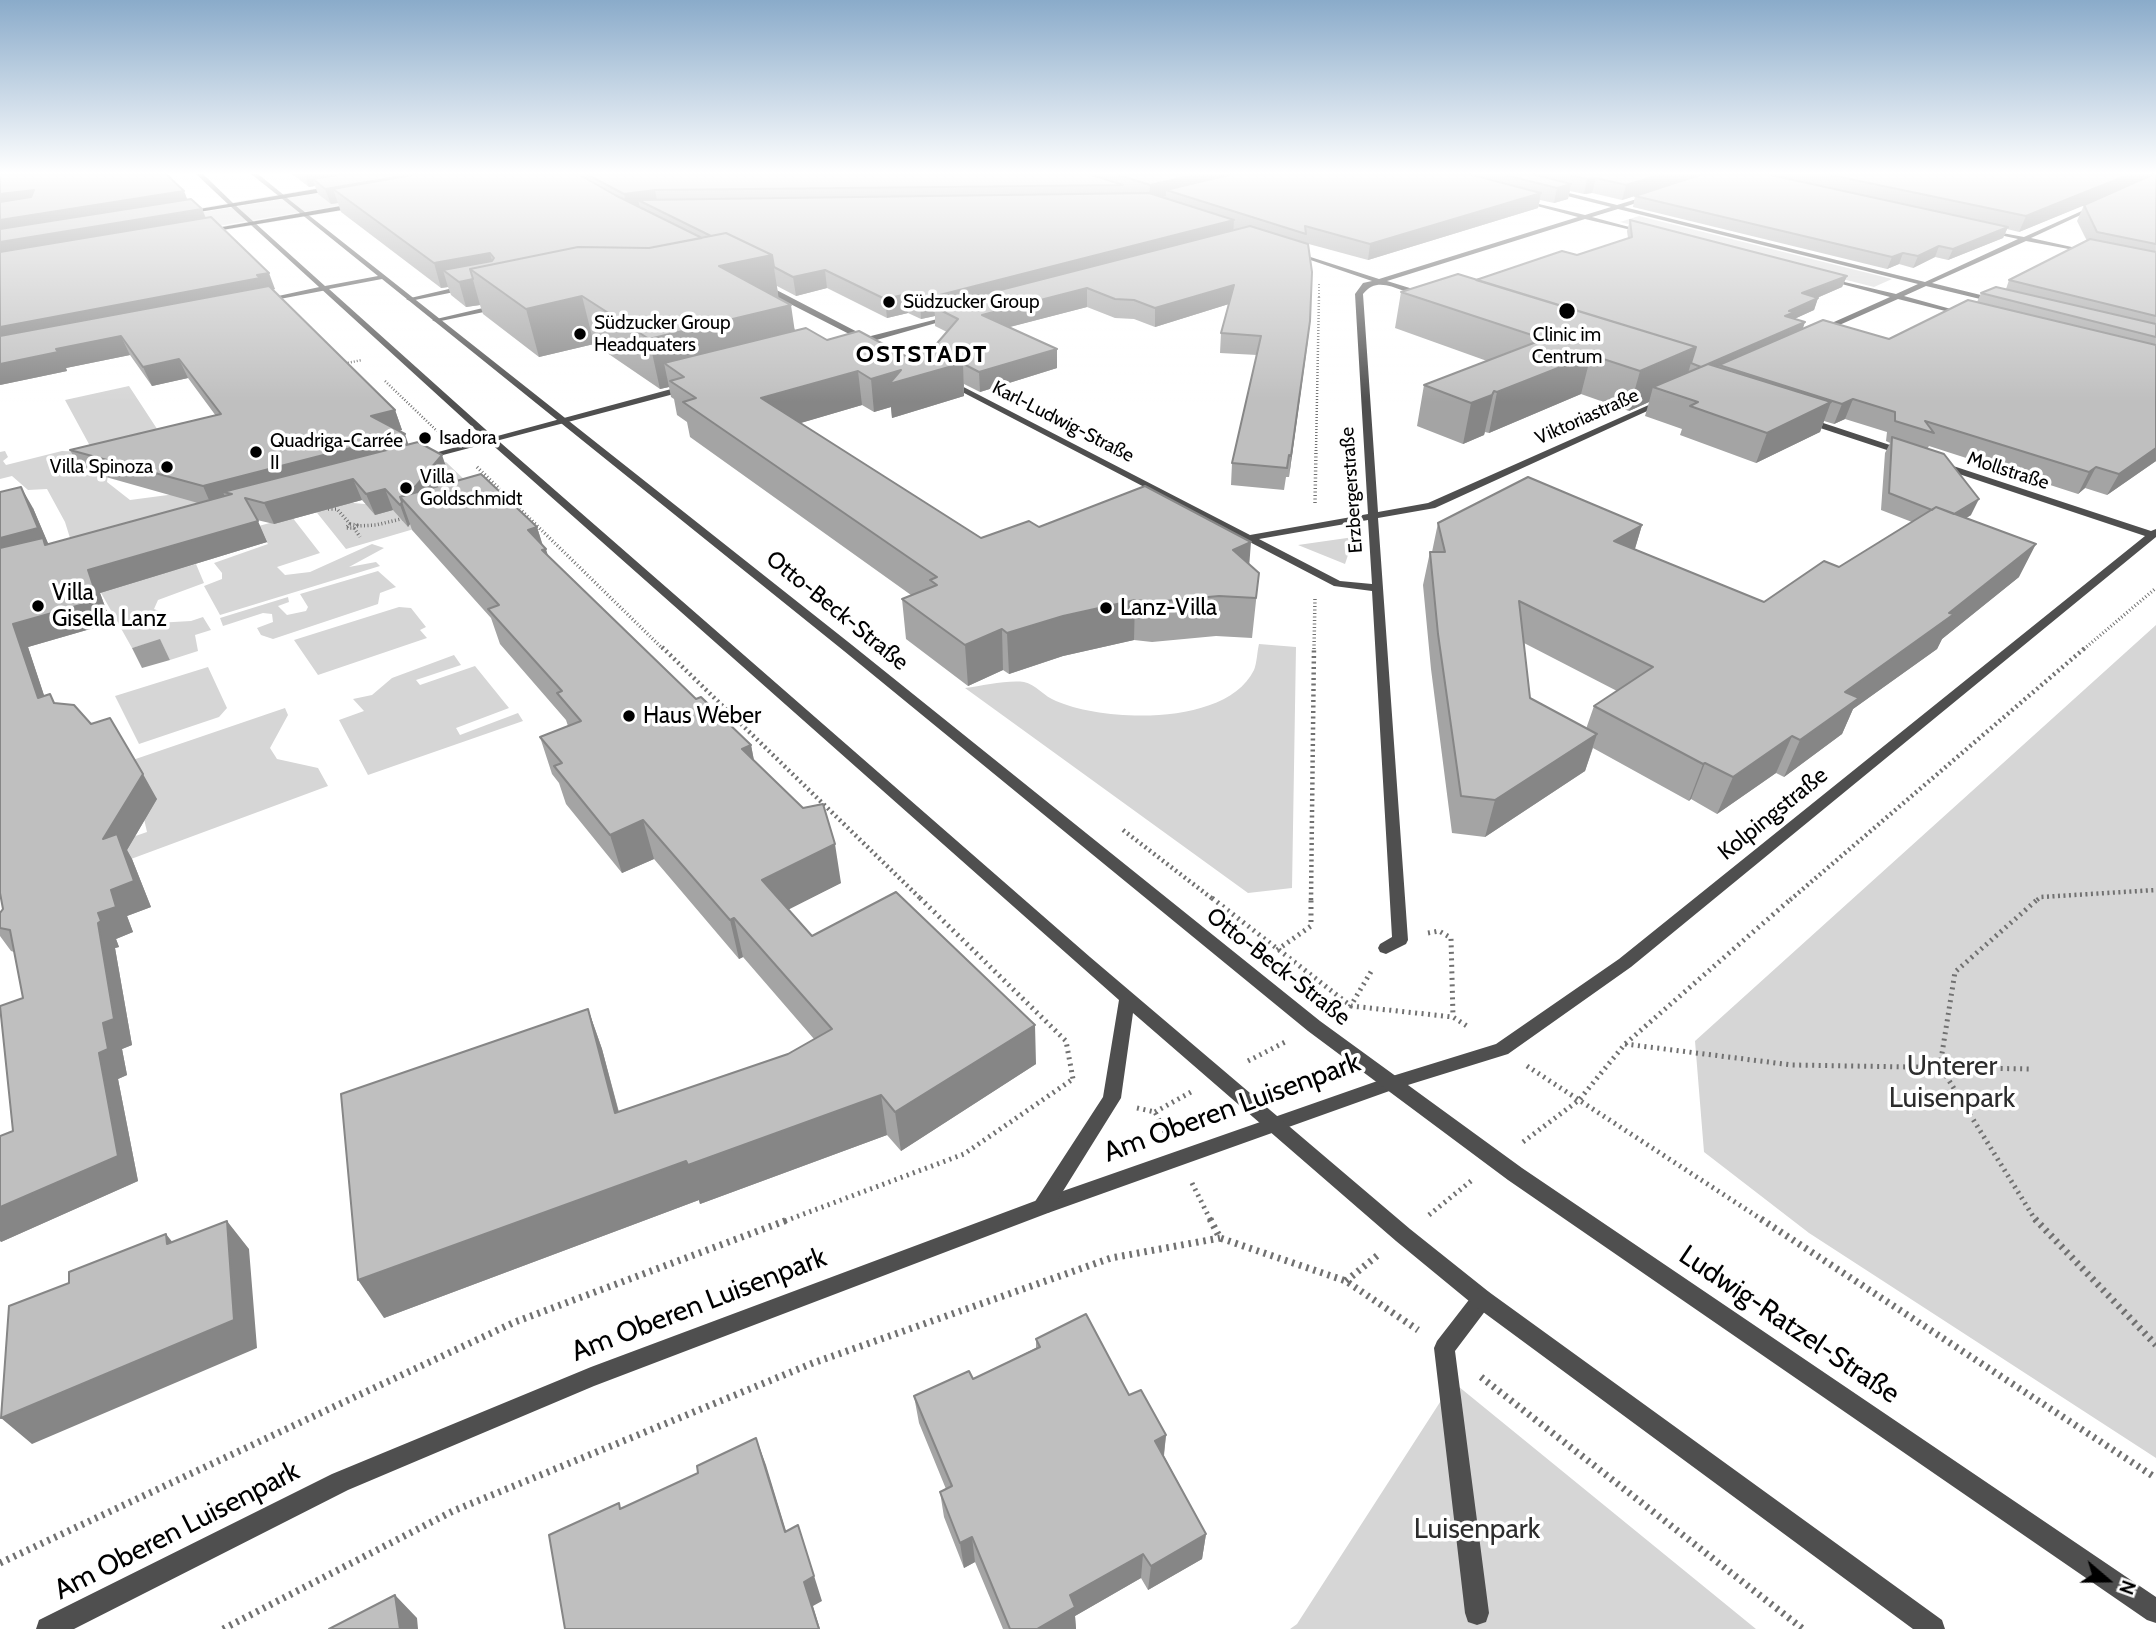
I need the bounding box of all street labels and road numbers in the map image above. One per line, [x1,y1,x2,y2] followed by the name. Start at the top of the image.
[988,376,1138,468] street label: Karl-Ludwig-Straße
[1532,384,1642,450] street label: Viktoriastraße
[1336,426,1368,554] street label: Erzbergerstraße
[1964,447,2052,495] street label: Mollstraße
[760,545,914,677] street label: Otto-Beck-Straße
[1713,762,1833,866] street label: Kolpingstraße
[1201,902,1355,1032] street label: Otto-Beck-Straße
[1099,1046,1365,1170] street label: Am Oberen Luisenpark
[1672,1239,1906,1411] street label: Ludwig-Ratzel-Straße
[567,1241,831,1369] street label: Am Oberen Luisenpark
[49,1455,305,1607] street label: Am Oberen Luisenpark

